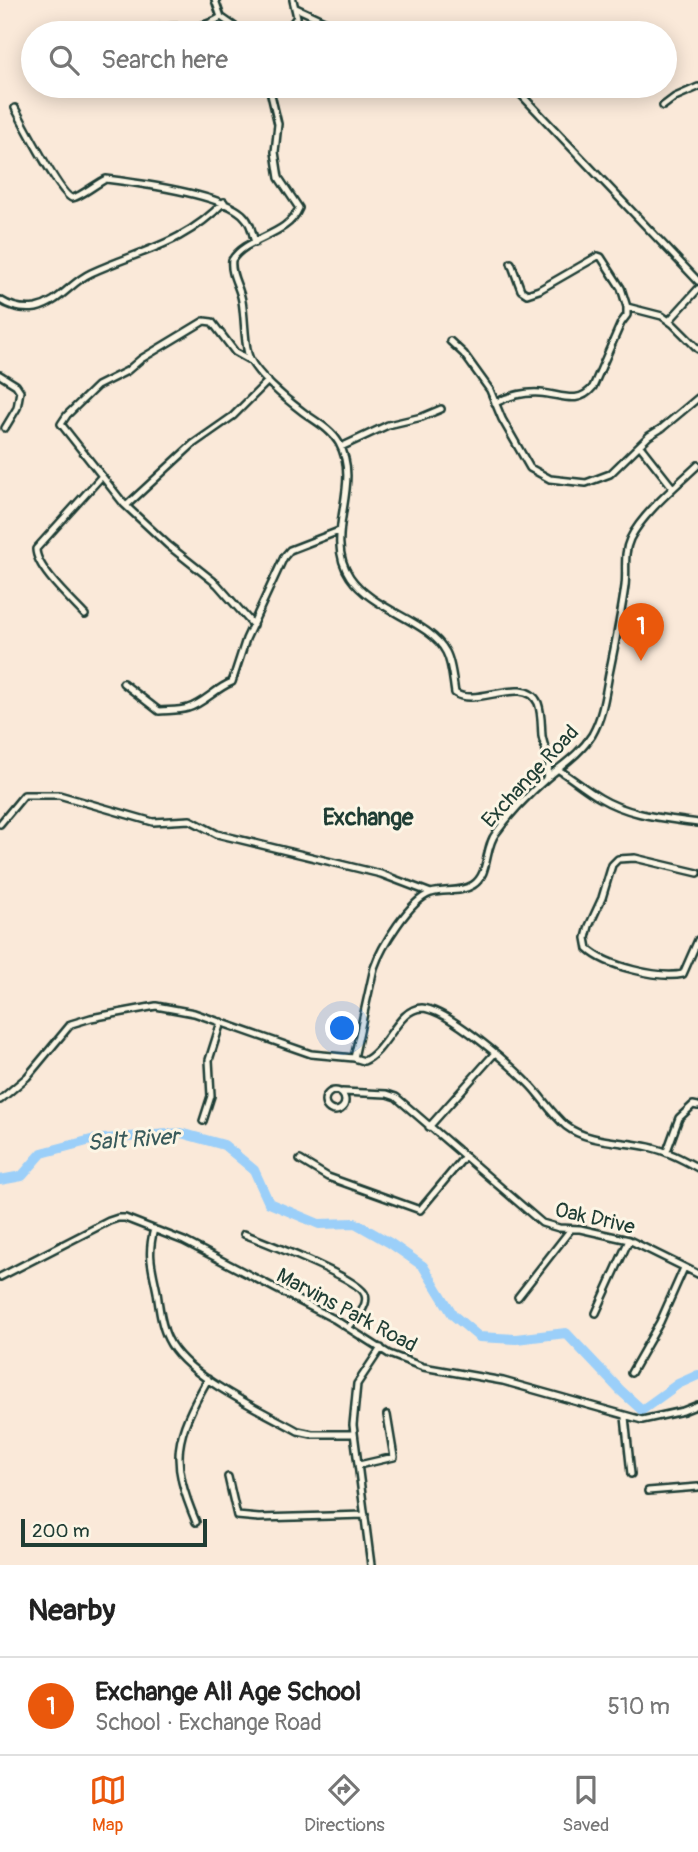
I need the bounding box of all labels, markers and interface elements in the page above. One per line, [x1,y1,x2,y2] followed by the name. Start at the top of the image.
[21,21,677,98] search box
[45,41,83,79] icon: search
[101,44,228,76] text: Search here
[618,603,664,661] pin: 1
[476,719,585,833] street label: Exchange Road
[323,803,414,832] district label: Exchange
[325,1011,359,1045] your location
[86,1122,183,1157] water label: Salt River
[552,1196,638,1241] street label: Oak Drive
[272,1262,422,1359] street label: Marvins Park Road
[21,1516,206,1548] scale bar
[32,1519,90,1543] text: 200 m
[28,1592,115,1629] text: Nearby
[95,1676,361,1708] text: Exchange All Age School
[47,1692,56,1721] text: 1
[607,1692,670,1721] text: 510 m
[95,1708,322,1737] text: School · Exchange Road
[89,1771,127,1837] tab: Map
[304,1771,385,1837] tab: Directions
[562,1771,609,1837] tab: Saved

